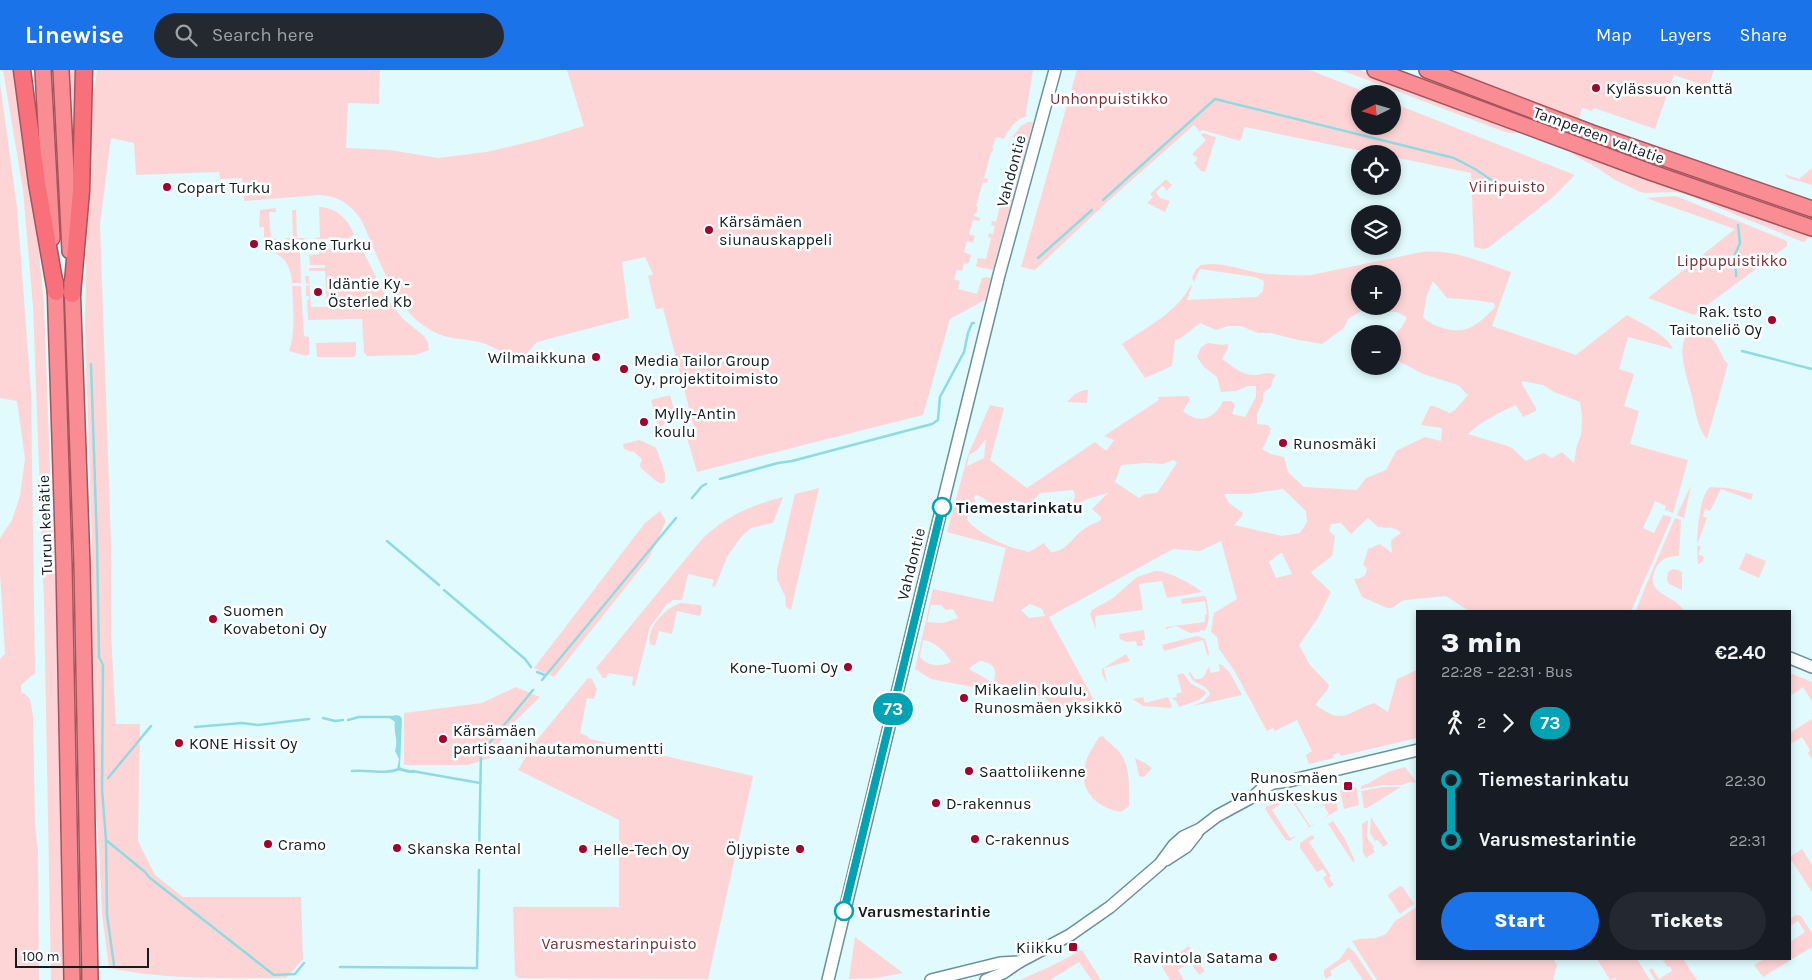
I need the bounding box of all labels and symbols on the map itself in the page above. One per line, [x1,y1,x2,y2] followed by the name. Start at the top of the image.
[1606,79,1733,98] place label: Kylässuon kenttä
[1590,82,1602,94] marker: Kylässuon kenttä
[1351,85,1401,135] north arrow
[1050,89,1168,108] park label: Unhonpuistikko
[1531,102,1667,168] street label: Tampereen valtatie
[992,133,1030,209] street label: Vahdontie
[1469,177,1545,196] park label: Viiripuisto
[177,178,270,197] place label: Copart Turku
[161,181,173,193] marker: Copart Turku
[719,212,832,249] place label: Kärsämäen siunauskappeli
[703,224,715,236] marker: Kärsämäen siunauskappeli
[264,235,372,254] place label: Raskone Turku
[248,238,260,250] marker: Raskone Turku
[1677,251,1787,270] park label: Lippupuistikko
[328,274,412,311] place label: Idäntie Ky - Österled Kb
[312,286,324,298] marker: Idäntie Ky - Österled Kb
[1670,302,1763,339] place label: Rak. tsto Taitoneliö Oy
[1766,314,1778,326] marker: Rak. tsto Taitoneliö Oy
[488,348,586,367] place label: Wilmaikkuna
[590,351,602,363] marker: Wilmaikkuna
[634,351,778,388] place label: Media Tailor Group Oy, projektitoimisto
[618,363,630,375] marker: Media Tailor Group Oy, projektitoimisto
[654,404,736,441] place label: Mylly-Antin koulu
[638,416,650,428] marker: Mylly-Antin koulu
[1293,434,1377,453] place label: Runosmäki
[1277,437,1289,449] marker: Runosmäki
[34,475,56,575] street label: Turun kehätie
[932,497,952,517] marker: Tiemestarinkatu
[956,498,1083,517] place label: Tiemestarinkatu
[893,526,929,602] street label: Vahdontie
[223,601,327,638] place label: Suomen Kovabetoni Oy
[207,613,219,625] marker: Suomen Kovabetoni Oy
[729,658,839,677] place label: Kone-Tuomi Oy
[842,661,854,673] marker: Kone-Tuomi Oy
[974,680,1122,717] place label: Mikaelin koulu, Runosmäen yksikkö
[958,692,970,704] marker: Mikaelin koulu, Runosmäen yksikkö
[870,693,916,725] line badge: 73
[453,721,664,758] place label: Kärsämäen partisaanihautamonumentti
[437,733,449,745] marker: Kärsämäen partisaanihautamonumentti
[189,734,298,753] place label: KONE Hissit Oy
[173,737,185,749] marker: KONE Hissit Oy
[979,762,1086,781] place label: Saattoliikenne
[963,765,975,777] marker: Saattoliikenne
[1231,768,1338,805] place label: Runosmäen vanhuskeskus
[1342,780,1354,792] marker: Runosmäen vanhuskeskus
[946,794,1031,813] place label: D-rakennus
[930,797,942,809] marker: D-rakennus
[985,830,1070,849] place label: C-rakennus
[969,833,981,845] marker: C-rakennus
[278,835,326,854] place label: Cramo
[262,838,274,850] marker: Cramo
[407,839,521,858] place label: Skanska Rental
[593,840,690,859] place label: Helle-Tech Oy
[726,840,790,859] place label: Öljypiste
[391,842,403,854] marker: Skanska Rental
[577,843,589,855] marker: Helle-Tech Oy
[794,843,806,855] marker: Öljypiste
[834,901,854,921] marker: Varusmestarintie
[858,902,990,921] place label: Varusmestarintie
[542,934,696,953] park label: Varusmestarinpuisto
[1016,938,1063,957] place label: Kiikku
[1067,941,1079,953] marker: Kiikku
[15,945,149,968] scale bar
[1133,948,1263,967] place label: Ravintola Satama
[1267,951,1279,963] marker: Ravintola Satama

